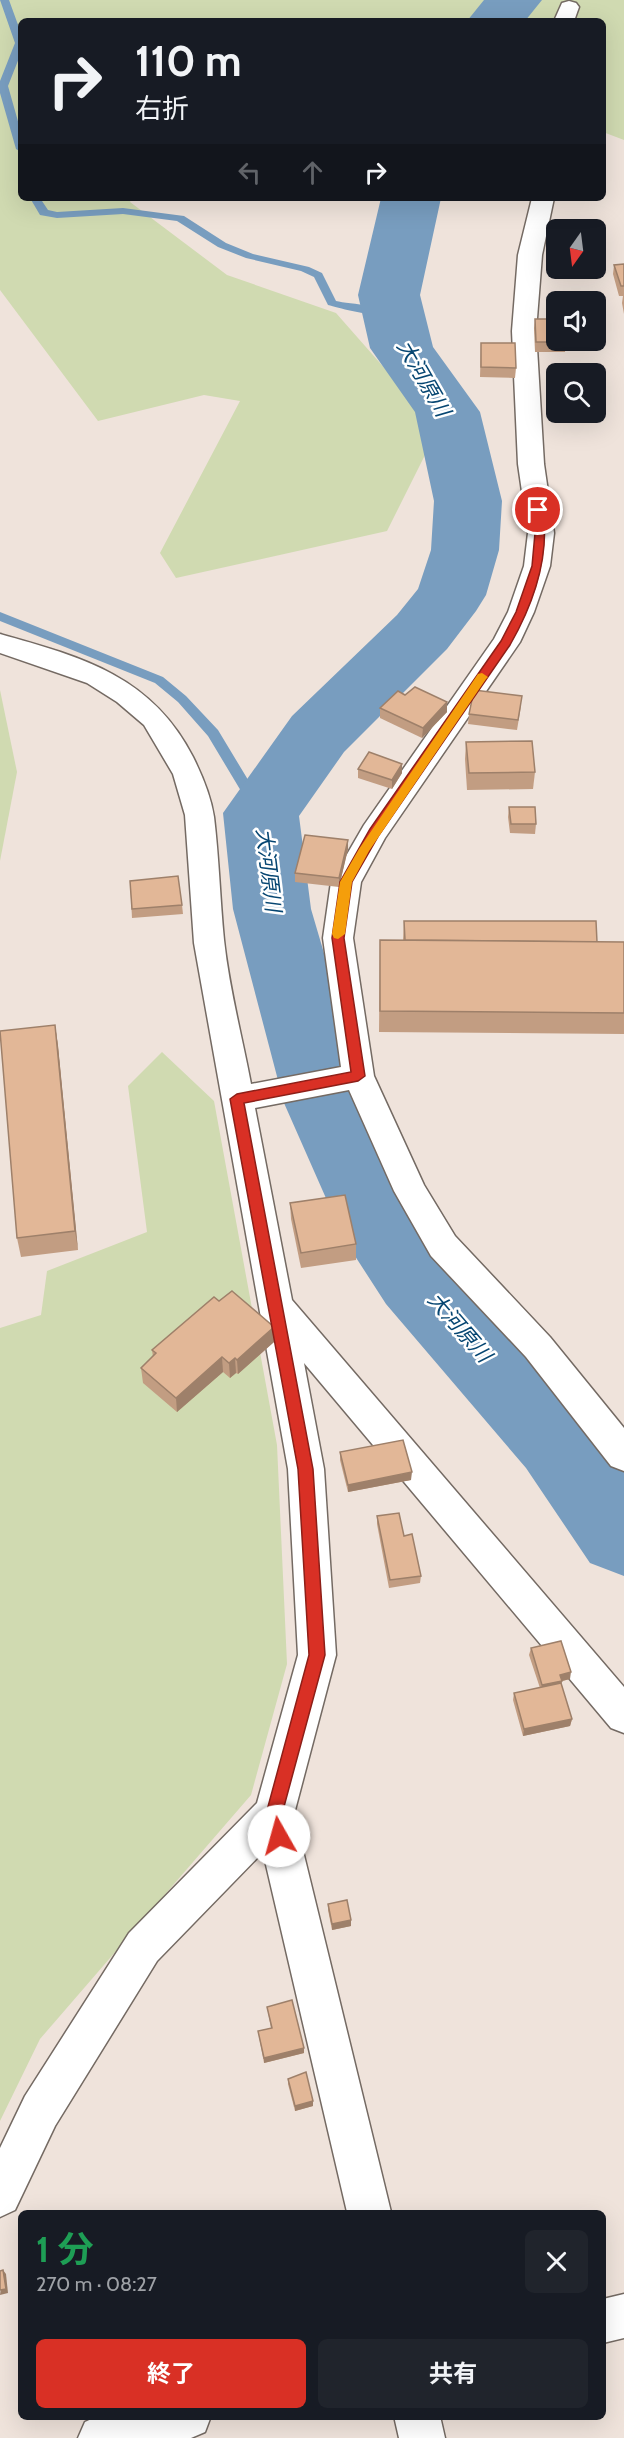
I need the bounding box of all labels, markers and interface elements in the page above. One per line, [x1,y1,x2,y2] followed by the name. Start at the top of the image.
[135,35,242,87] text: 110 m
[36,42,114,120] icon: right
[135,92,189,125] text: 右折
[233,156,266,189] icon: left
[296,156,329,189] icon: ahead
[359,156,392,189] icon: right
[546,219,606,279] north arrow
[546,219,606,423] map controls
[546,291,606,351] button: sound
[392,335,457,422] water label: 大河原川
[546,363,606,423] button: search
[512,484,563,535] pin
[521,493,554,526] icon: arrive
[251,827,287,915] water label: 大河原川
[423,1287,498,1368] water label: 大河原川
[247,1804,311,1868] position arrow
[36,2227,93,2271] text: 1 分
[525,2230,588,2293] button: close
[36,2272,157,2296] text: 270 m · 08:27
[36,2339,306,2408] button: 終了
[318,2339,588,2408] button: 共有

